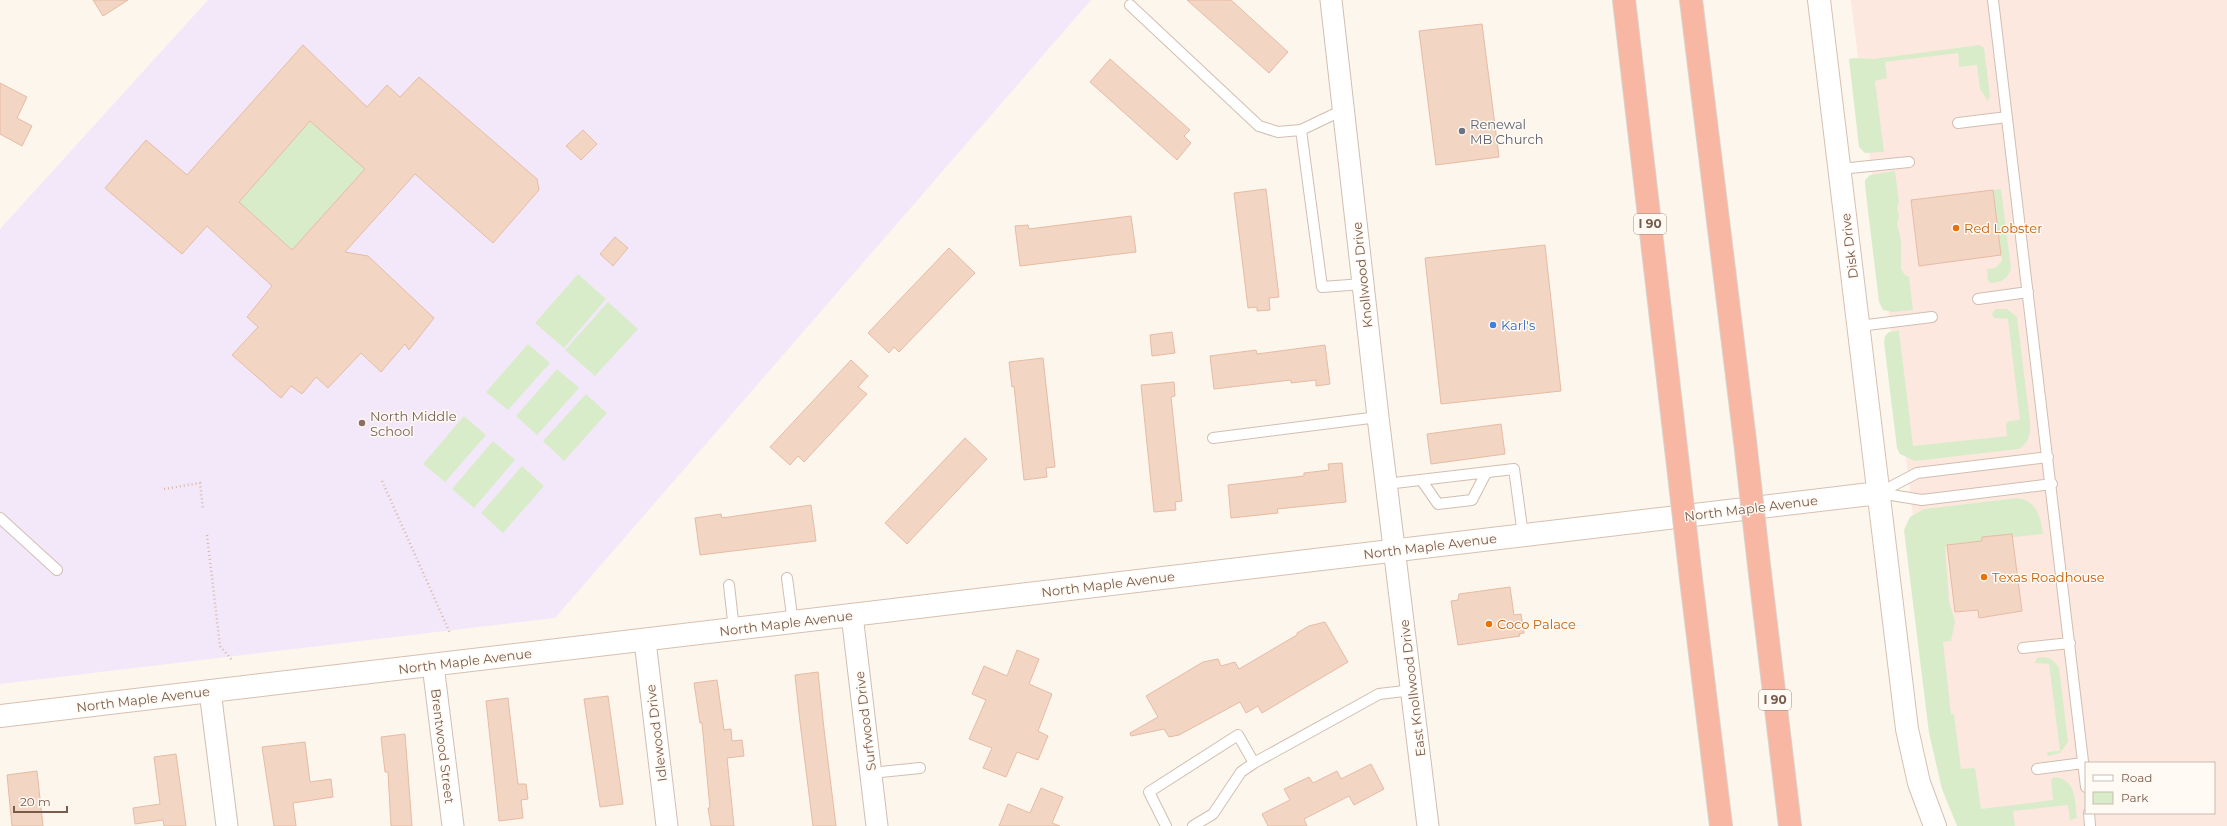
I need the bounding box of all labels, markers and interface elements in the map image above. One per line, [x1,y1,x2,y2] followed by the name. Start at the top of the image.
[1470,116,1543,147] place label: Renewal MB Church
[1457,126,1467,136] marker: Renewal MB Church
[1837,212,1861,280] street label: Disk Drive
[1634,214,1666,234] road number: I 90
[1964,220,2042,236] place label: Red Lobster
[1348,221,1376,329] street label: Knollwood Drive
[1951,223,1961,233] marker: Red Lobster
[1501,317,1535,333] place label: Karl's
[1488,320,1498,330] marker: Karl's
[370,408,457,439] place label: North Middle School
[357,418,367,428] marker: North Middle School
[1683,492,1819,524] street label: North Maple Avenue
[1362,530,1498,562] street label: North Maple Avenue
[1040,568,1176,600] street label: North Maple Avenue
[1992,569,2105,585] place label: Texas Roadhouse
[1979,572,1989,582] marker: Texas Roadhouse
[718,607,854,639] street label: North Maple Avenue
[1497,616,1576,632] place label: Coco Palace
[1396,618,1428,758] street label: East Knollwood Drive
[1484,619,1494,629] marker: Coco Palace
[397,645,533,677] street label: North Maple Avenue
[851,670,879,772] street label: Surfwood Drive
[75,683,211,715] street label: North Maple Avenue
[642,683,670,782] street label: Idlewood Drive
[428,688,458,804] street label: Brentwood Street
[1759,690,1791,710] road number: I 90
[2085,762,2215,814] legend
[2121,770,2152,785] text: Road
[14,788,67,814] scale bar
[2121,790,2149,805] text: Park
[20,794,51,809] text: 20 m

